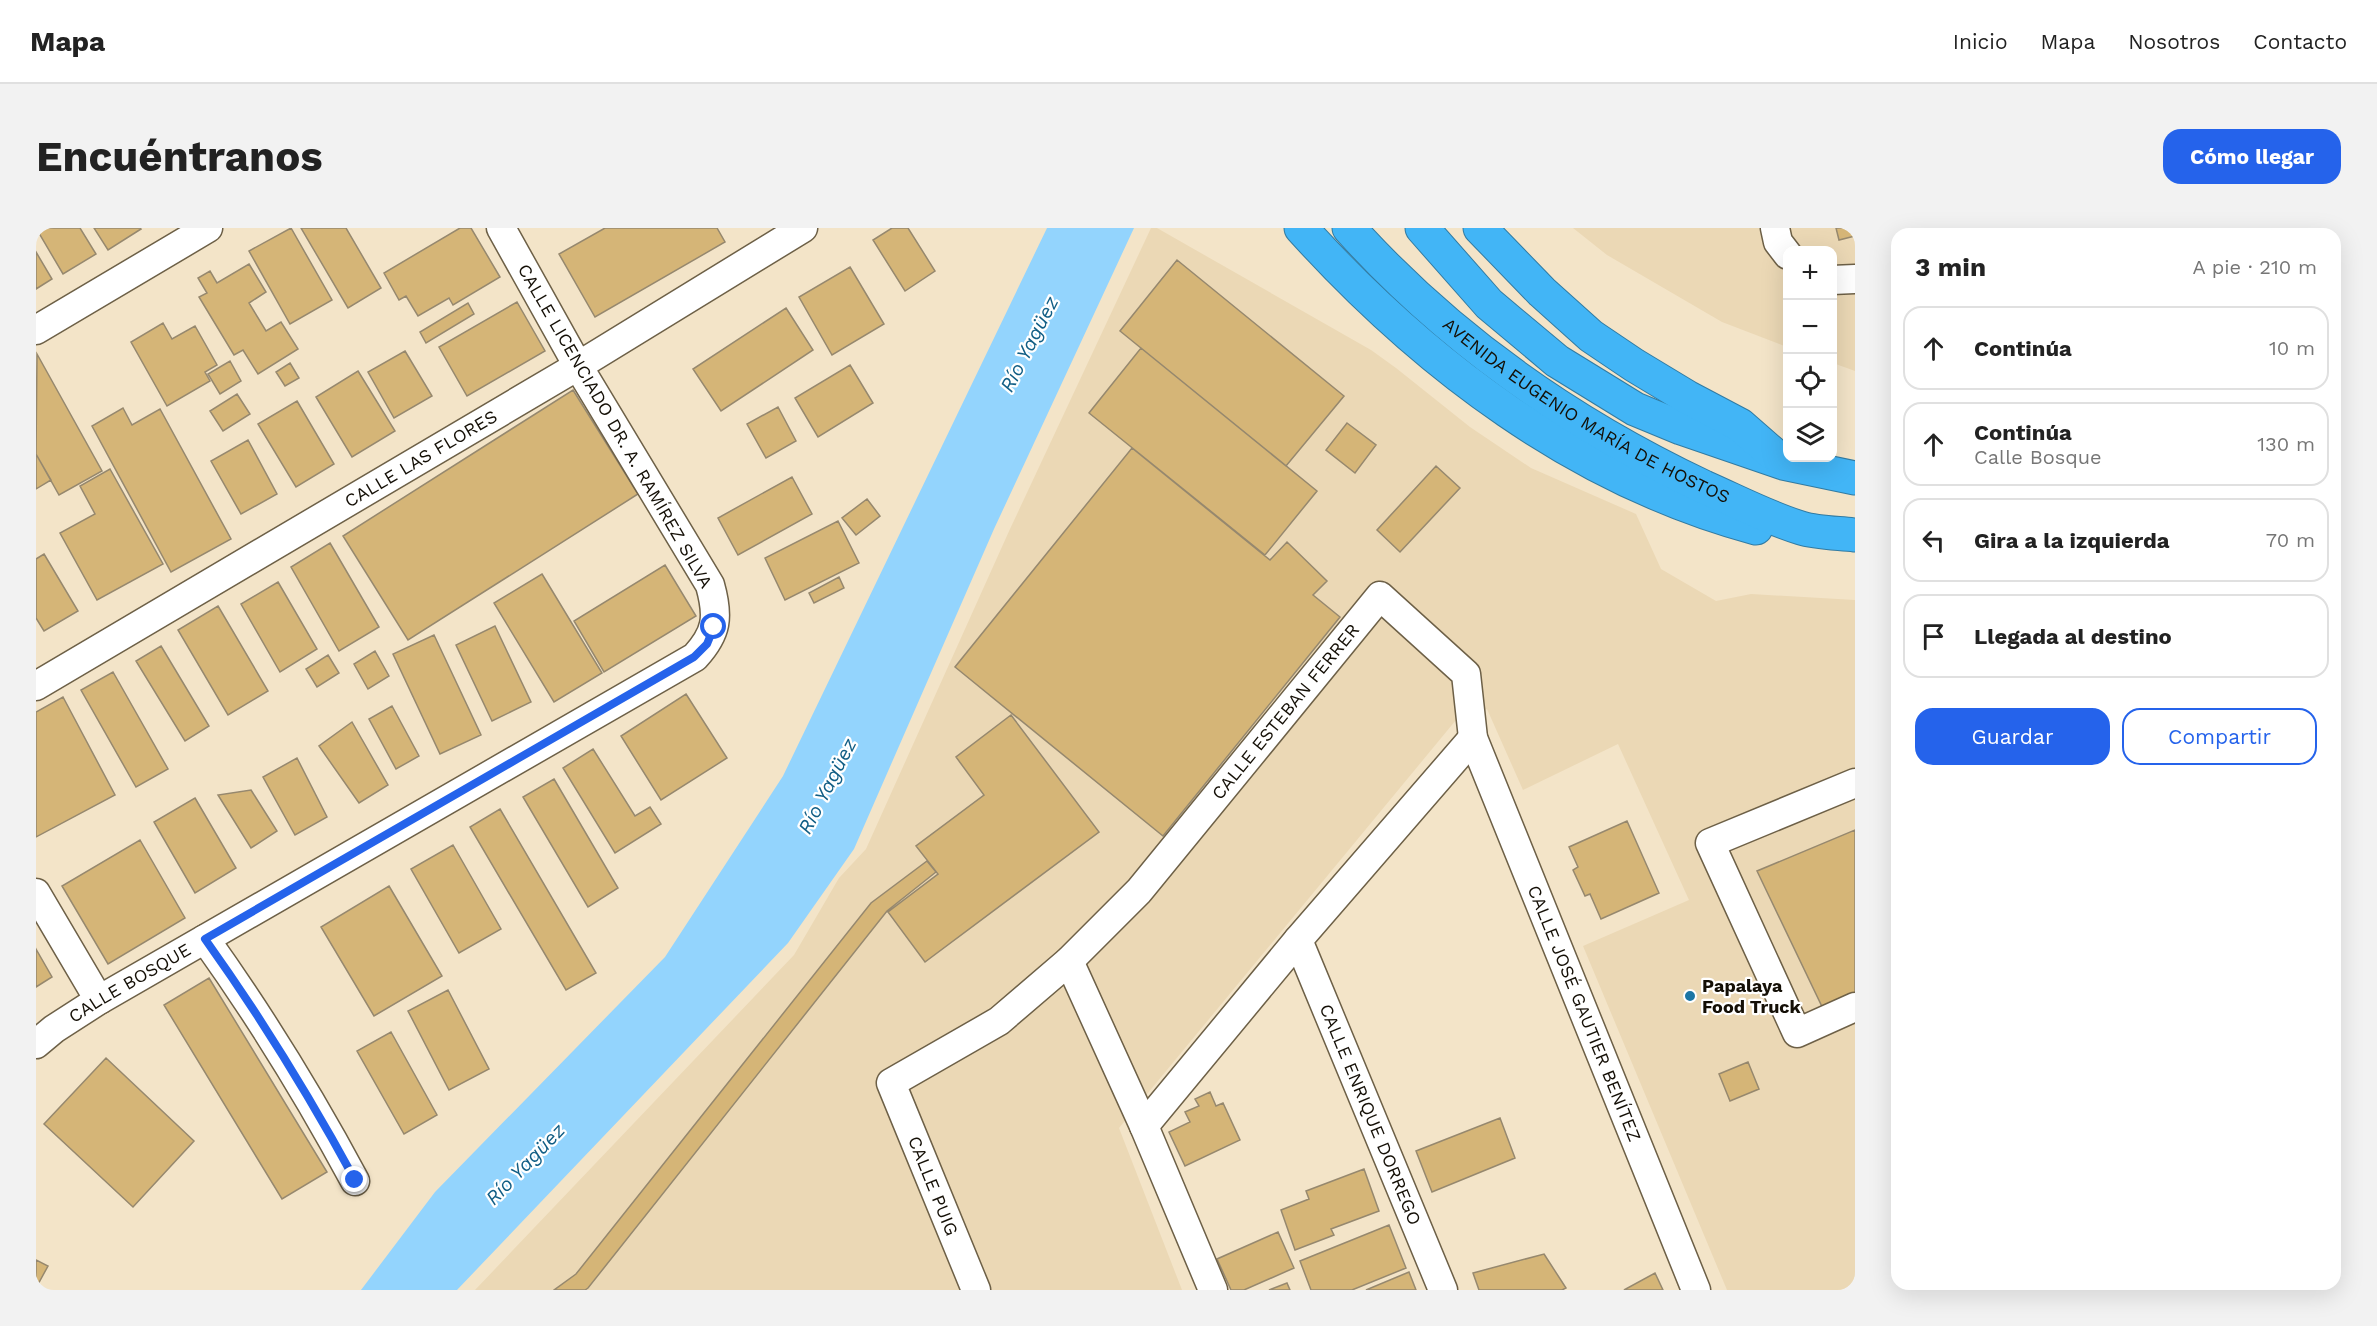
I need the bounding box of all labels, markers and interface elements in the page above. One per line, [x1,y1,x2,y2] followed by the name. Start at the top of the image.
[30,25,105,58] text: Mapa
[1953,29,2008,54] text: Inicio
[2041,29,2095,54] text: Mapa
[2128,29,2220,54] text: Nosotros
[2253,29,2347,54] text: Contacto
[2163,129,2341,184] button: Cómo llegar
[36,132,323,181] text: Encuéntranos
[1783,246,1837,462] map controls
[1783,246,1837,300] button: +
[1915,252,1986,282] text: 3 min
[2192,255,2317,279] text: A pie · 210 m
[514,260,717,592] street label: CALLE LICENCIADO DR. A. RAMÍREZ SILVA
[995,292,1064,396] water label: Río Yagüez
[1783,300,1837,354] button: −
[1439,313,1733,507] street label: AVENIDA EUGENIO MARÍA DE HOSTOS
[1917,332,1950,365] icon: ahead
[1974,336,2072,361] text: Continúa
[2269,336,2315,360] text: 10 m
[1783,354,1837,408] button: locate
[341,405,501,511] street label: CALLE LAS FLORES
[1783,408,1837,462] button: layers
[1974,420,2072,445] text: Continúa
[1917,428,1950,461] icon: ahead
[2257,432,2315,456] text: 130 m
[1974,445,2102,469] text: Calle Bosque
[1917,524,1950,557] icon: left
[1974,528,2170,553] text: Gira a la izquierda
[2266,528,2315,552] text: 70 m
[700,613,726,639] route start
[1207,619,1363,804] street label: CALLE ESTEBAN FERRER
[1917,620,1950,653] icon: arrive
[1974,624,2172,649] text: Llegada al destino
[1915,708,2110,765] button: Guardar
[2122,708,2317,765] button: Compartir
[793,734,862,838] water label: Río Yagüez
[1524,882,1646,1144] street label: CALLE JOSÉ GAUTIER BENÍTEZ
[65,939,194,1027] street label: CALLE BOSQUE
[1702,975,1802,1017] place label: Papalaya Food Truck
[1683,989,1697,1003] marker: Papalaya Food Truck
[1316,1001,1426,1228] street label: CALLE ENRIQUE DORREGO
[480,1118,570,1210] water label: Río Yagüez
[904,1133,963,1239] street label: CALLE PUIG
[341,1166,367,1192] route end

